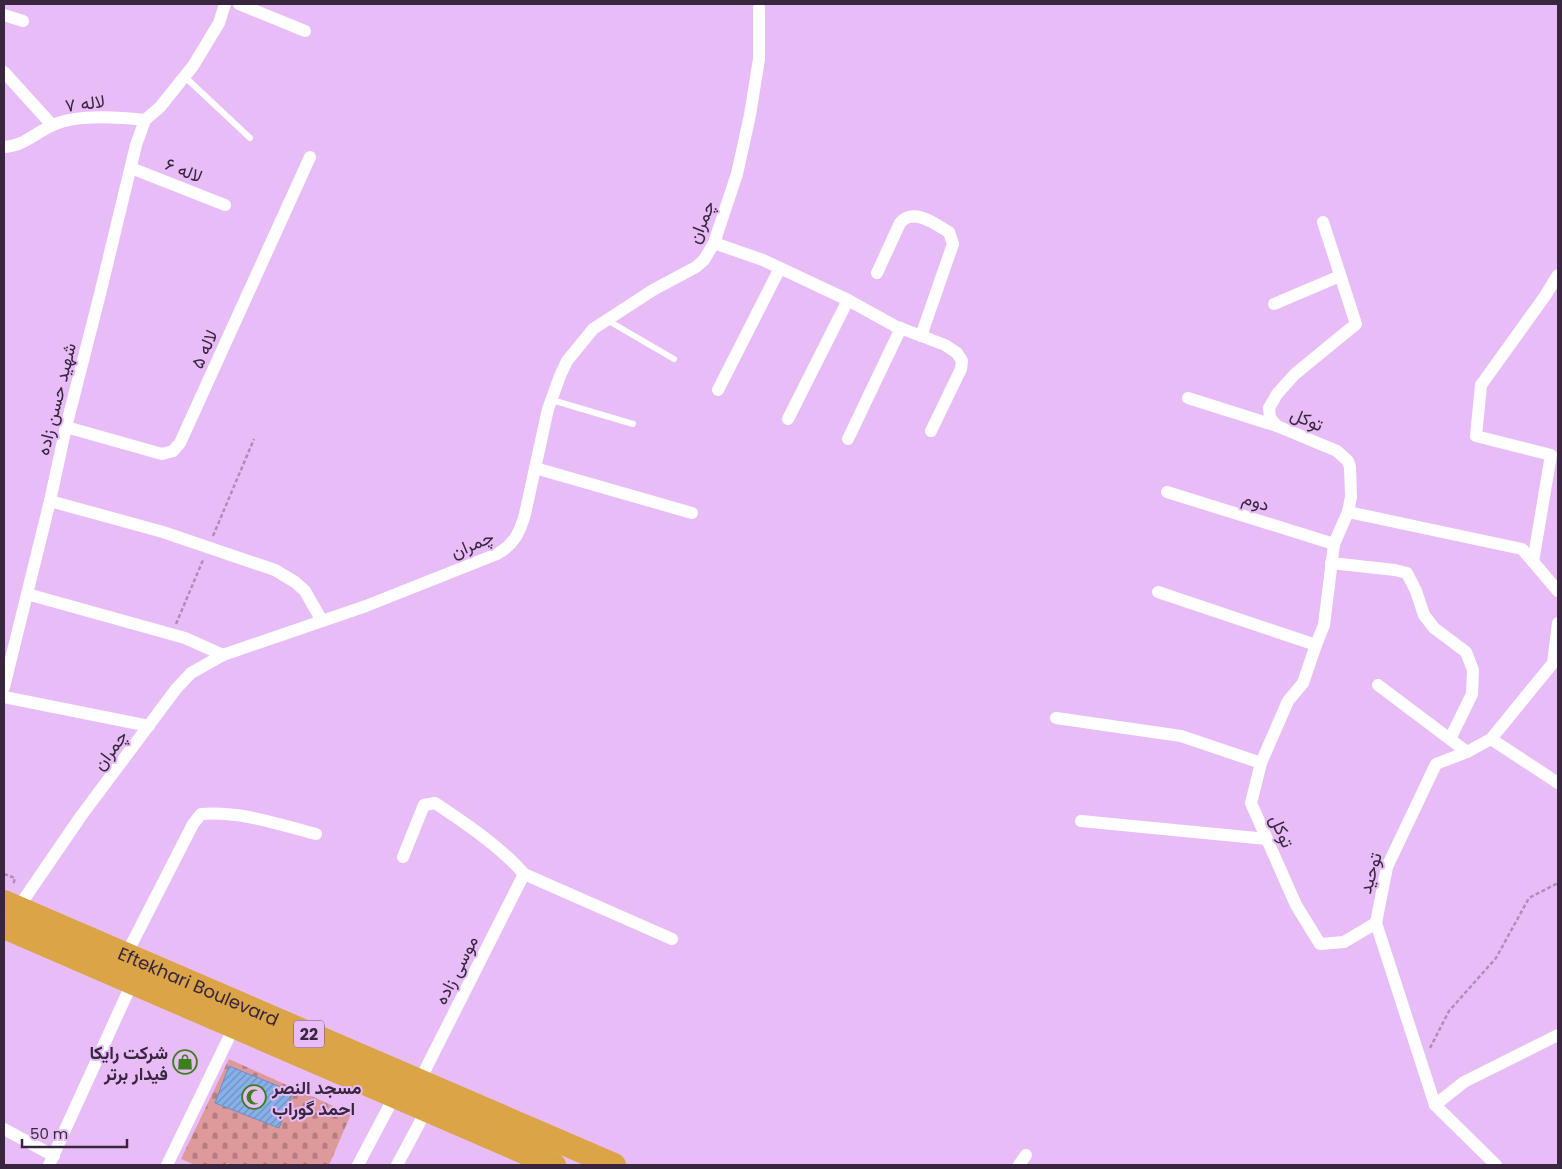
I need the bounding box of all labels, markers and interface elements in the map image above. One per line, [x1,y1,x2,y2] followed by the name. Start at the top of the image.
[64,88,106,118] street label: لاله ۷
[162,151,206,189] street label: لاله ۶
[681,197,721,247] street label: چمران
[184,326,224,372] street label: لاله ۵
[30,340,82,458] street label: شهید حسن زاده
[1287,401,1327,437] street label: توکل
[1239,485,1273,517] street label: دوم
[447,524,497,564] street label: چمران
[87,725,133,775] street label: چمران
[1264,811,1300,851] street label: توکل
[1352,850,1388,896] street label: توحید
[428,931,484,1009] street label: موسی زاده
[114,940,283,1032] street label: Eftekhari Boulevard
[294,1021,324,1048] road number: 22
[89,1040,168,1086] place label: شرکت رایکا فیدار برتر
[172,1049,198,1075] shop icon: شرکت رایکا فیدار برتر
[271,1075,362,1121] place label: مسجد النصر احمد گوراب
[241,1084,267,1110] mosque icon: مسجد النصر احمد گوراب
[22,1116,128,1148] scale bar
[30,1123,68,1144] text: 50 m

